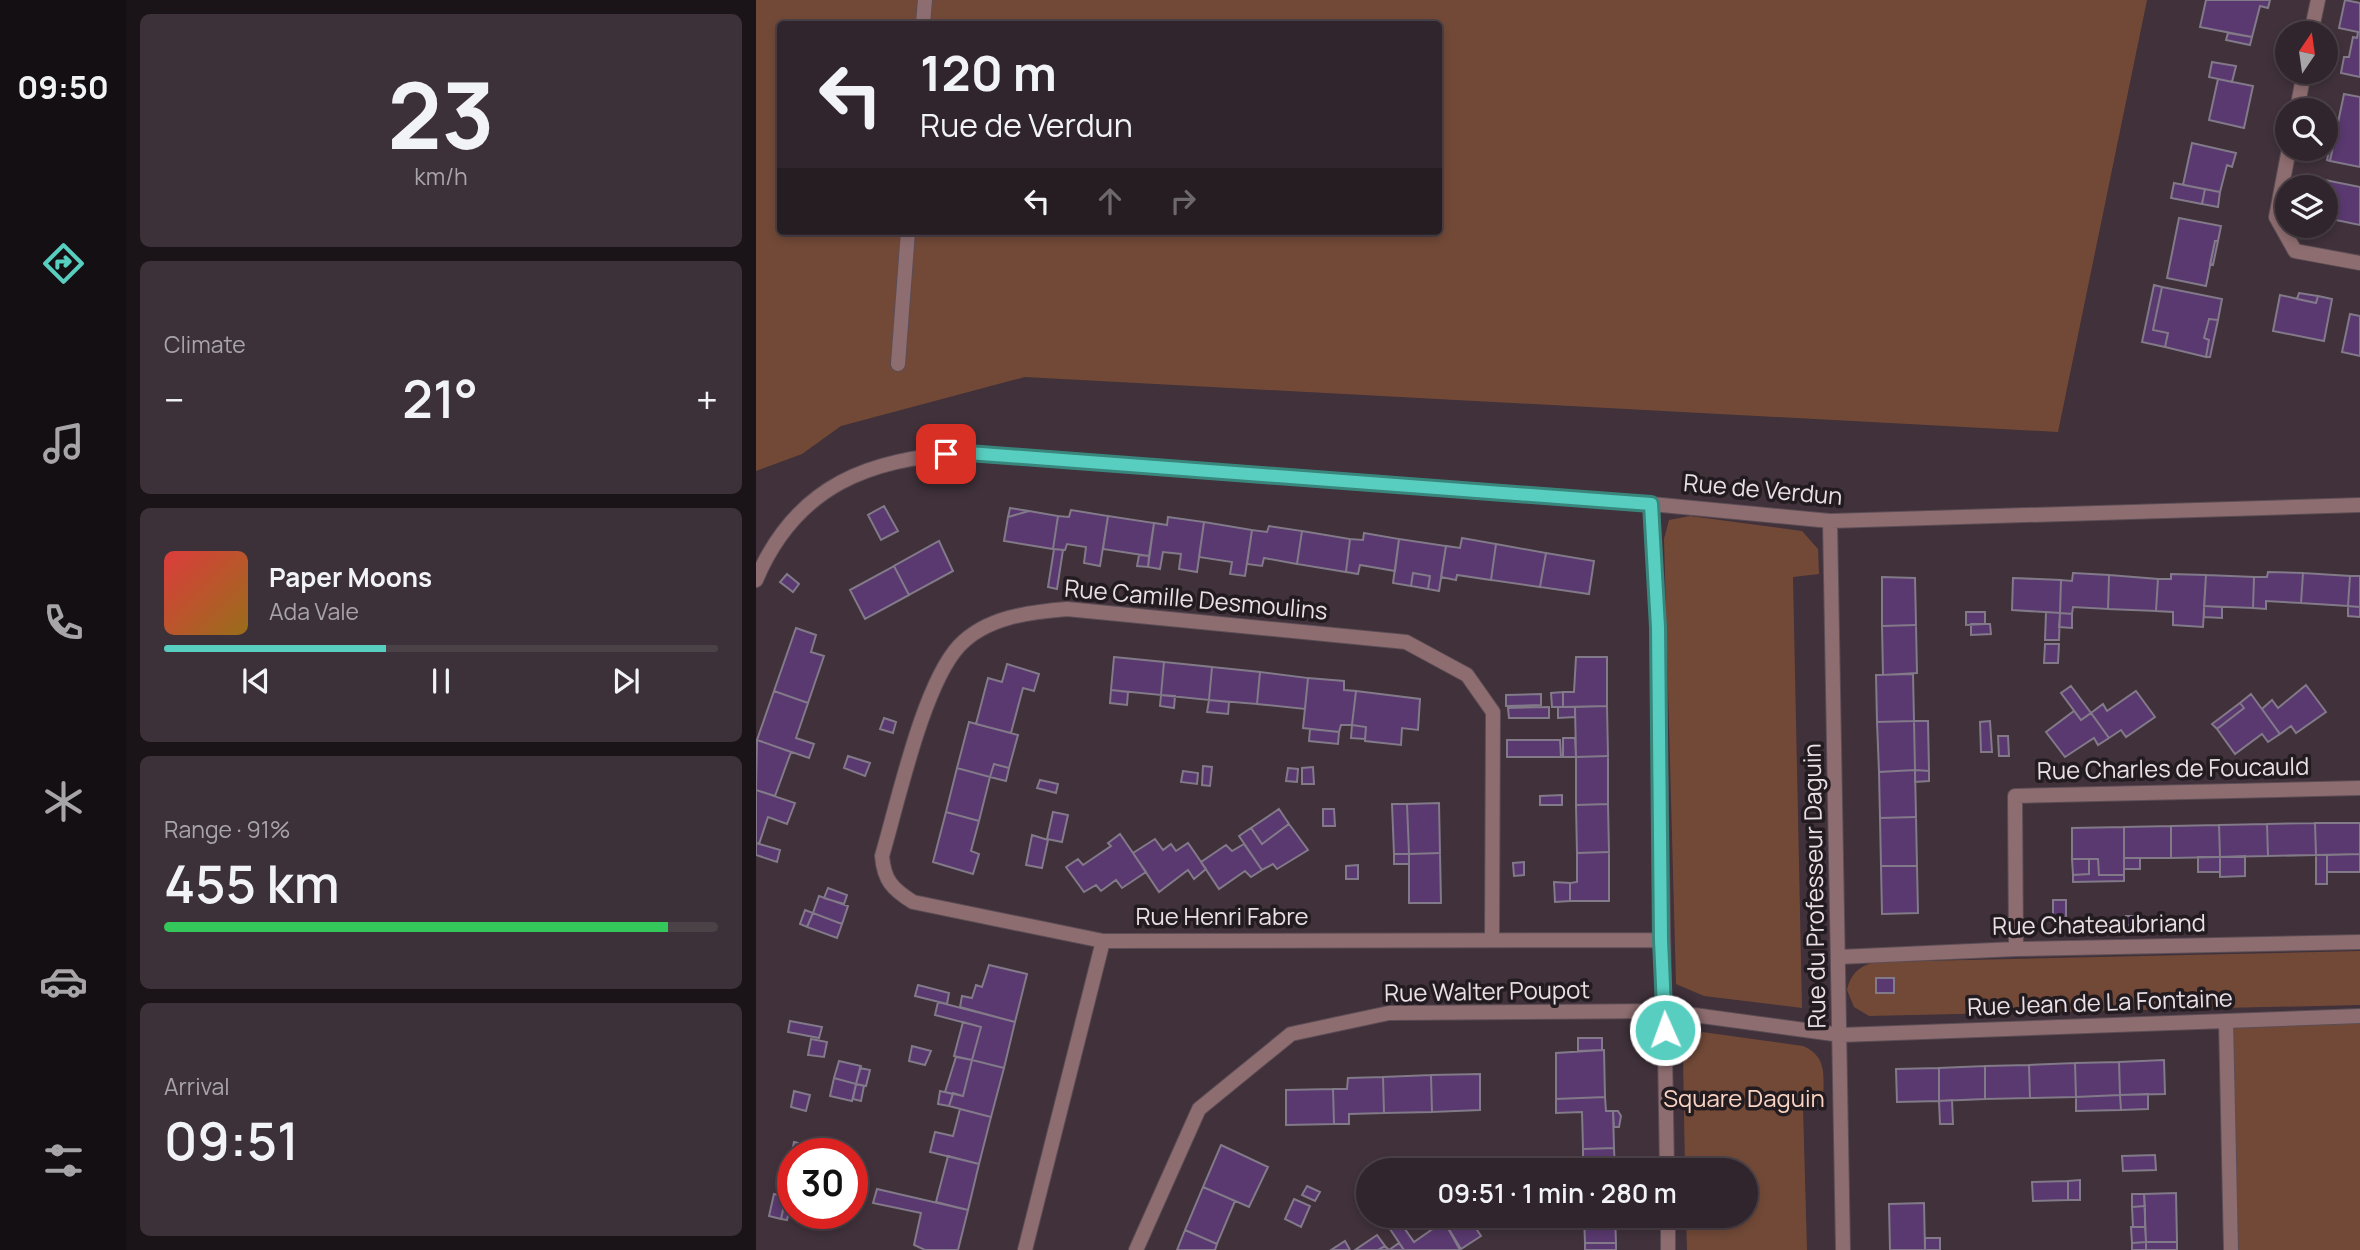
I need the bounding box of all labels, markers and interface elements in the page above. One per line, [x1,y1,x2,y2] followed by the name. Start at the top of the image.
[2275,21,2338,84] north arrow
[2275,21,2338,238] map controls
[920,39,1057,106] text: 120 m
[805,49,896,140] icon: left
[387,52,495,176] text: 23
[17,65,109,109] text: 09:50
[2275,98,2338,161] button: search
[920,103,1133,147] text: Rue de Verdun
[414,160,468,192] text: km/h
[2275,175,2338,238] button: layers
[1018,182,1056,220] icon: left
[1091,182,1129,220] icon: ahead
[1164,182,1202,220] icon: right
[39,239,88,288] icon: directions
[164,328,246,360] text: Climate
[402,363,478,434] text: 21°
[164,373,185,425] text: −
[696,373,718,425] text: +
[39,419,88,468] icon: music
[916,424,976,484] pin
[927,435,965,473] icon: arrive
[1682,465,1844,512] street label: Rue de Verdun
[269,559,432,595] text: Paper Moons
[1063,571,1329,626] street label: Rue Camille Desmoulins
[269,595,359,627] text: Ada Vale
[39,598,88,647] icon: phone
[237,662,275,700] icon: previous
[422,662,460,700] icon: pause
[607,662,645,700] icon: next
[1795,743,1832,1029] street label: Rue du Professeur Daguin
[2036,749,2309,786] street label: Rue Charles de Foucauld
[39,777,88,826] icon: climate
[164,813,290,845] text: Range · 91%
[164,848,340,919] text: 455 km
[1135,899,1309,932] street label: Rue Henri Fabre
[1992,905,2206,942] street label: Rue Chateaubriand
[39,957,88,1006] icon: car
[1384,972,1590,1009] street label: Rue Walter Poupot
[1967,980,2233,1023] street label: Rue Jean de La Fontaine
[1628,993,1702,1067] position arrow
[164,1070,230,1102] text: Arrival
[1663,1081,1825,1114] park label: Square Daguin
[164,1105,299,1176] text: 09:51
[39,1136,88,1185] icon: filters
[777,1138,868,1229] speed limit sign: 30
[1437,1175,1677,1211] text: 09:51 · 1 min · 280 m

